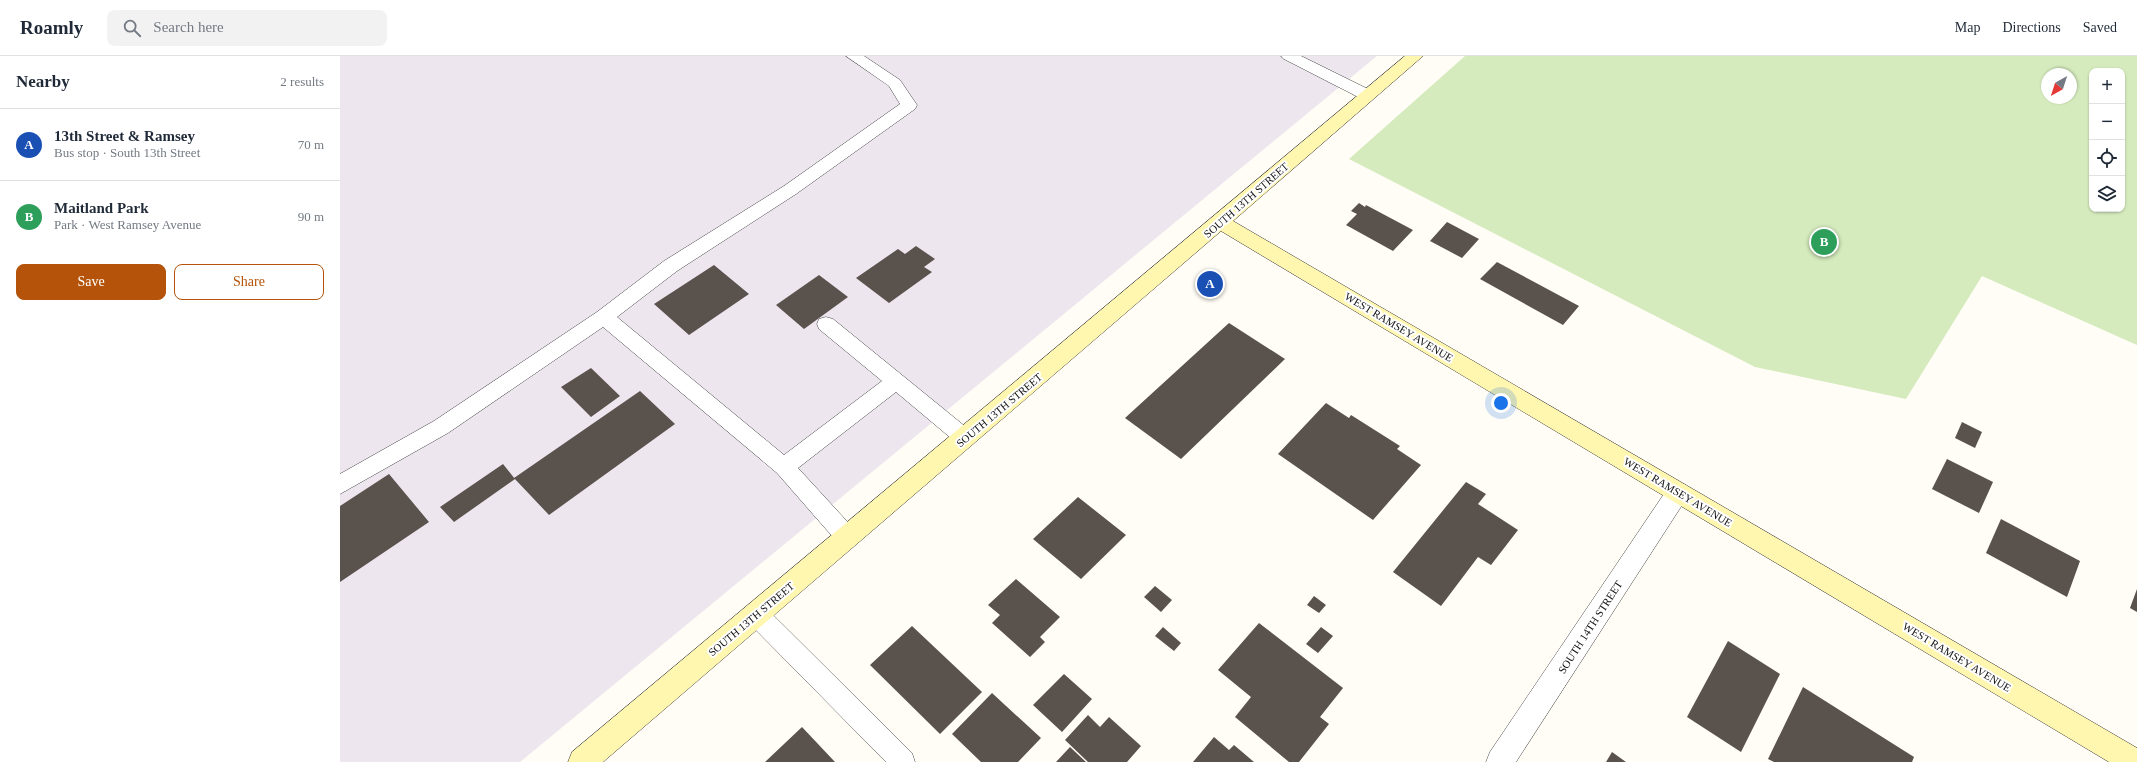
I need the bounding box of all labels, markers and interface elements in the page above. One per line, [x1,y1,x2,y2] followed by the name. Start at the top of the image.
[107,10,387,46] search box
[20,17,83,38] text: Roamly
[121,17,143,39] icon: search
[153,19,224,35] text: Search here
[1955,20,1980,35] text: Map
[2002,20,2061,35] text: Directions
[2083,20,2117,35] text: Saved
[2041,68,2077,104] north arrow
[2089,68,2125,212] map controls
[2089,68,2125,104] button: +
[16,72,70,91] text: Nearby
[280,74,324,89] text: 2 results
[2089,104,2125,140] button: −
[54,128,195,144] text: 13th Street & Ramsey
[24,137,34,152] text: A
[298,137,324,152] text: 70 m
[2089,140,2125,176] button: locate
[54,145,200,160] text: Bus stop · South 13th Street
[1201,160,1291,240] street label: SOUTH 13TH STREET
[2089,176,2125,212] button: layers
[54,200,149,216] text: Maitland Park
[25,209,33,224] text: B
[298,209,324,224] text: 90 m
[54,217,201,232] text: Park · West Ramsey Avenue
[1811,227,1837,257] pin: B
[16,264,166,300] button: Save
[174,264,324,300] button: Share
[1197,269,1223,299] pin: A
[1343,290,1455,364] street label: WEST RAMSEY AVENUE
[954,370,1044,449] street label: SOUTH 13TH STREET
[1491,393,1511,413] your location
[1622,455,1734,529] street label: WEST RAMSEY AVENUE
[1556,578,1625,676] street label: SOUTH 14TH STREET
[706,579,796,658] street label: SOUTH 13TH STREET
[1901,620,2013,694] street label: WEST RAMSEY AVENUE

